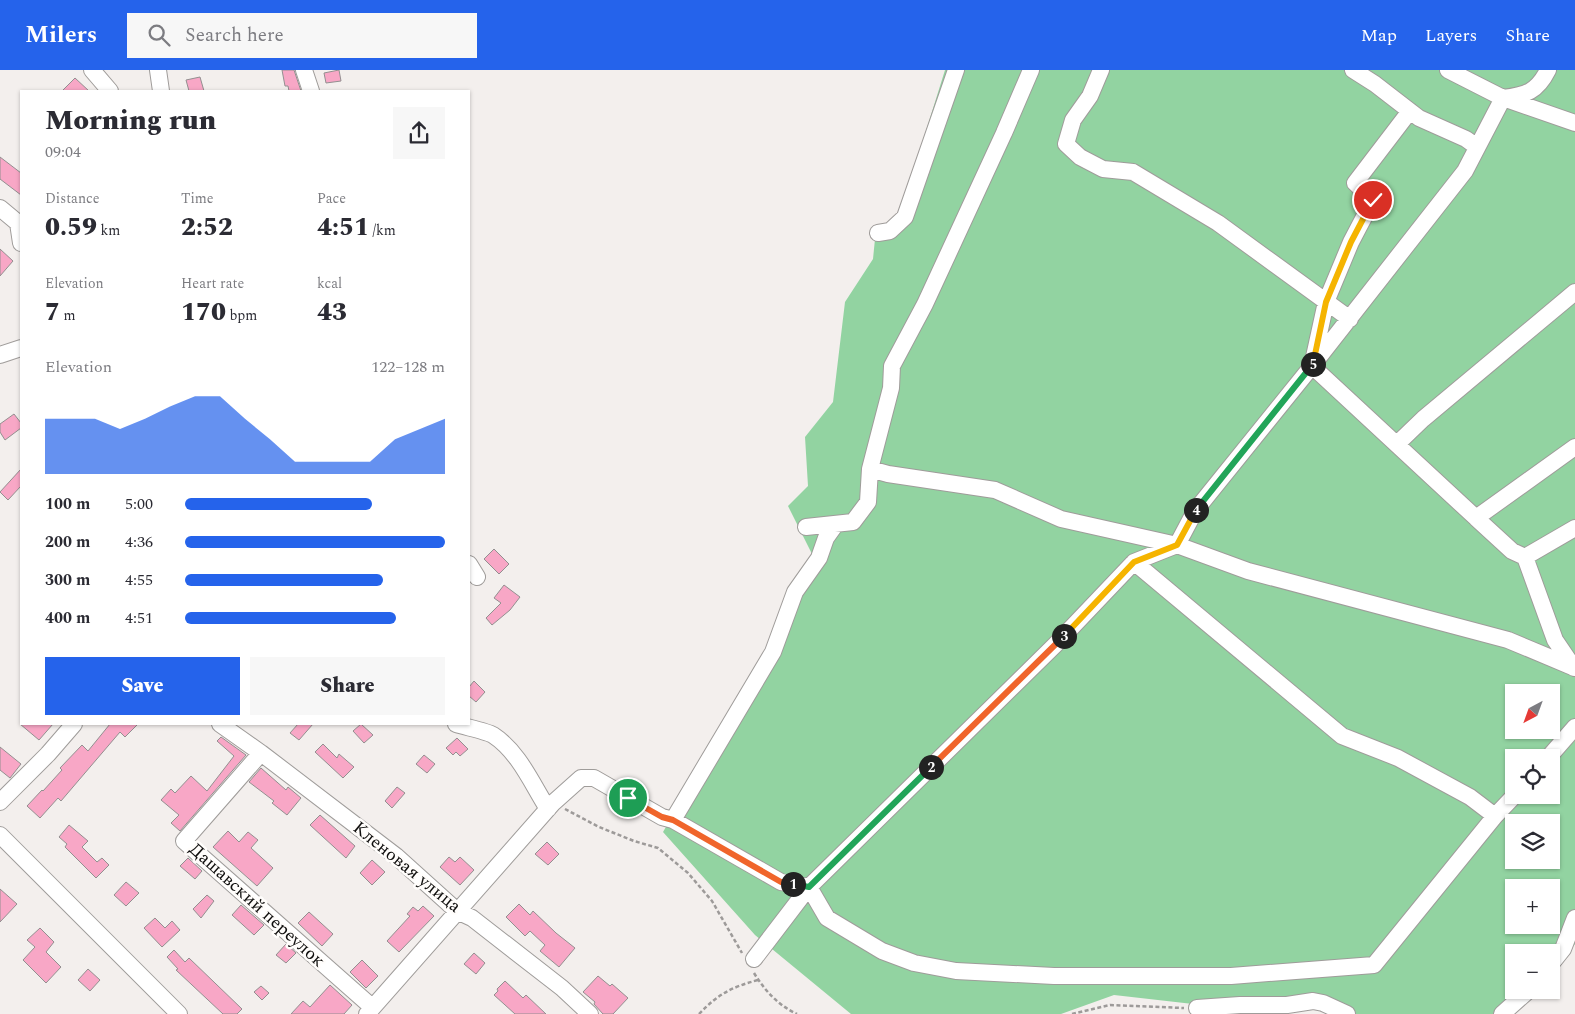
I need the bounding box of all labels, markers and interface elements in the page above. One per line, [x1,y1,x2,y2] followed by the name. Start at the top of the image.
[127,13,477,58] search box
[25,17,97,53] text: Milers
[145,21,173,49] icon: search
[185,21,284,50] text: Search here
[1361,22,1397,49] text: Map
[1425,22,1477,49] text: Layers
[1505,22,1550,49] text: Share
[45,99,216,142] text: Morning run
[393,107,445,159] button: share
[45,140,81,164] text: 09:04
[1352,179,1394,221] pin
[1359,186,1387,214] icon: check
[45,188,100,209] text: Distance
[181,188,214,209] text: Time
[317,188,346,209] text: Pace
[45,209,97,247] text: 0.59
[181,209,233,247] text: 2:52
[317,209,369,247] text: 4:51
[97,220,120,241] text: km
[369,220,396,241] text: /km
[45,273,104,294] text: Elevation
[181,273,244,294] text: Heart rate
[317,273,342,294] text: kcal
[45,294,60,332] text: 7
[181,294,226,332] text: 170
[317,294,347,332] text: 43
[60,305,76,326] text: m
[226,305,257,326] text: bpm
[1300,352,1326,376] pin: 5
[1310,354,1317,375] text: 5
[45,355,112,379] text: Elevation
[371,355,445,379] text: 122–128 m
[45,492,90,516] text: 100 m
[125,492,153,516] text: 5:00
[1184,498,1208,522] pin: 4
[1193,500,1200,521] text: 4
[45,530,90,554] text: 200 m
[125,530,153,554] text: 4:36
[45,568,90,592] text: 300 m
[125,568,153,592] text: 4:55
[45,606,90,630] text: 400 m
[125,606,153,630] text: 4:51
[1052,624,1076,648] pin: 3
[1061,626,1068,647] text: 3
[45,657,240,715] button: Save
[250,657,445,715] button: Share
[1505,684,1560,739] north arrow
[1505,684,1560,999] map controls
[1505,749,1560,804] button: locate
[918,754,944,780] pin: 2
[928,757,935,778] text: 2
[607,777,649,819] pin
[614,784,642,812] icon: arrive
[1505,814,1560,869] button: layers
[347,815,467,919] street label: Кленовая улица
[183,836,331,974] street label: Дашавский переулок
[780,872,806,896] pin: 1
[790,874,797,895] text: 1
[1505,879,1560,934] button: +
[1505,944,1560,999] button: −

